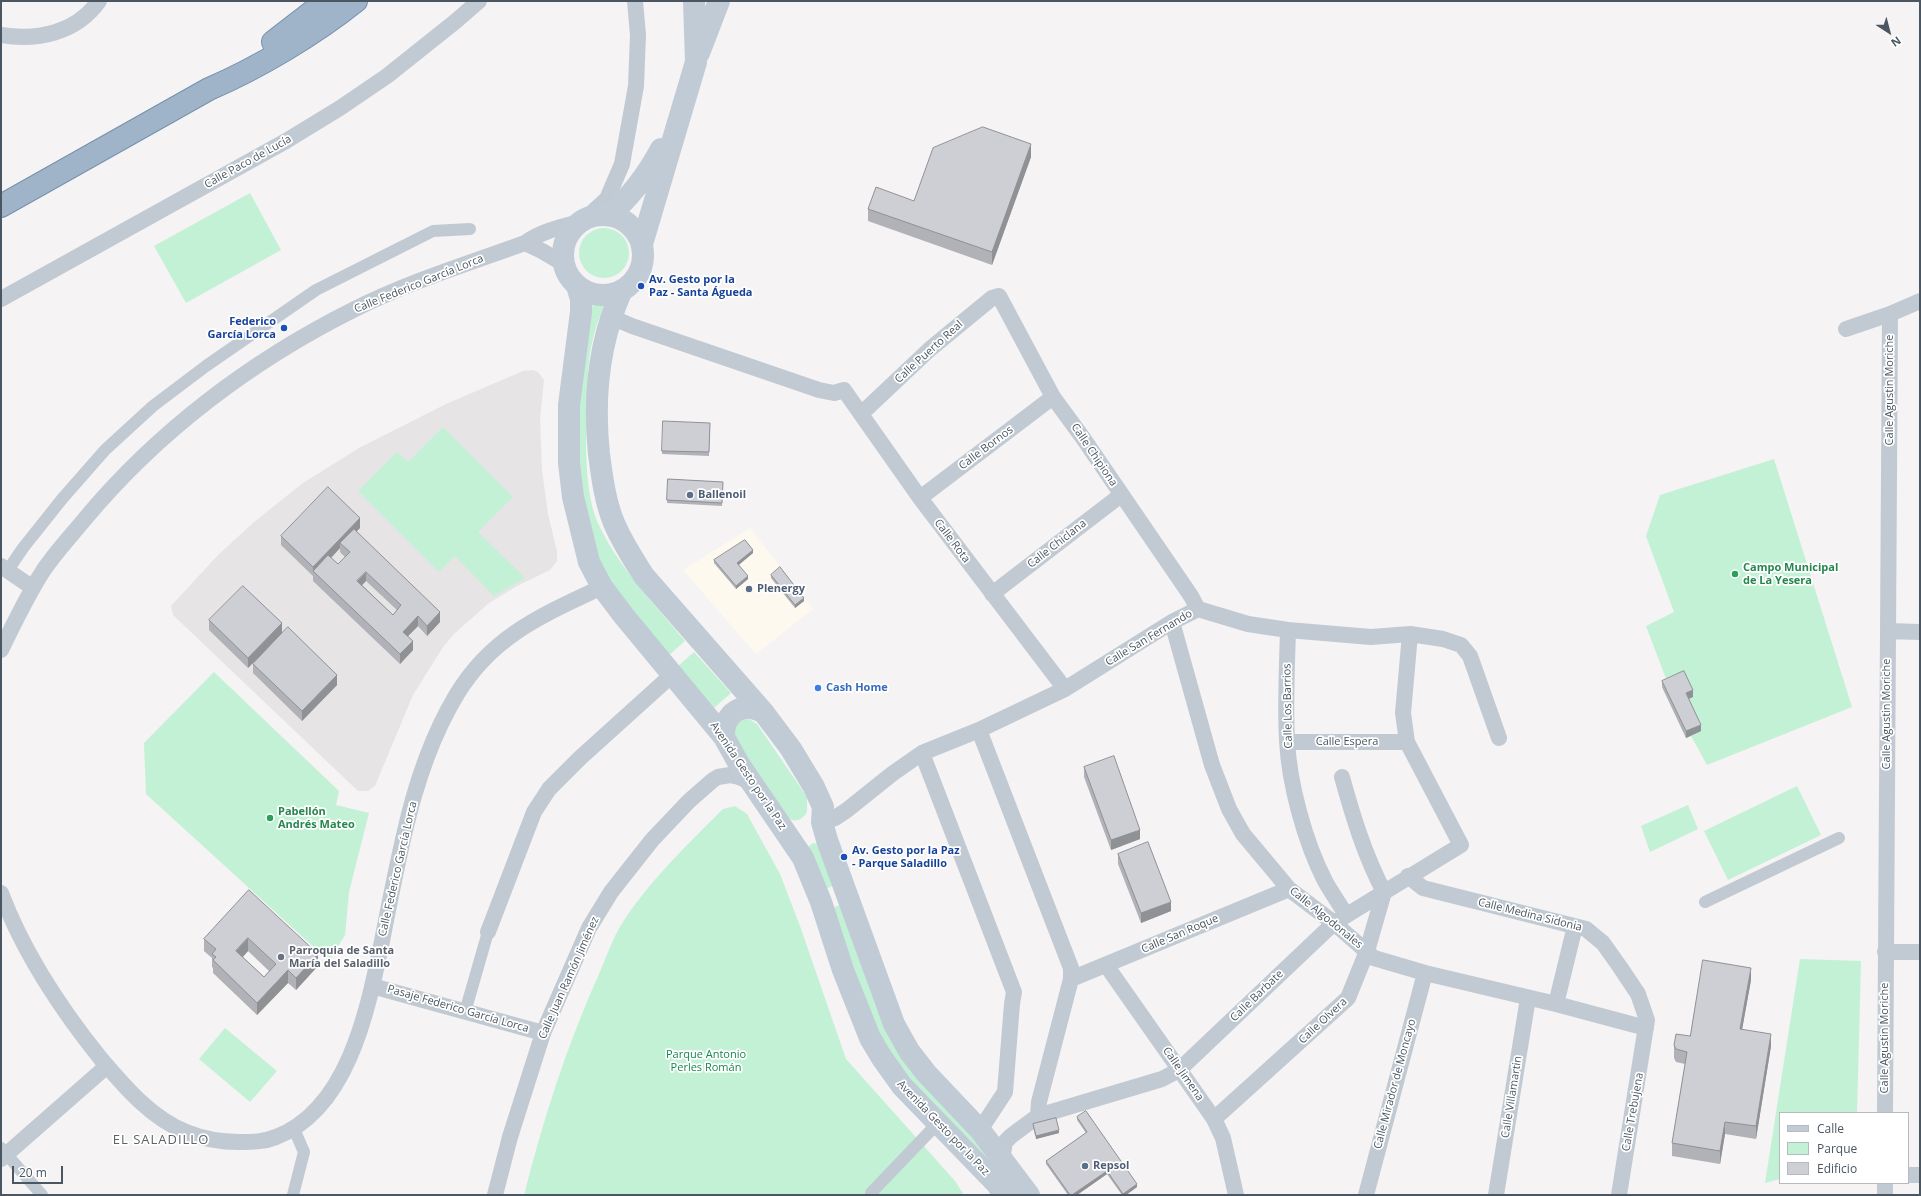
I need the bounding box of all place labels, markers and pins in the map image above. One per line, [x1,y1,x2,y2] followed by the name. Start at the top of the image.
[649,273,753,299] place label: Av. Gesto por la Paz - Santa Águeda
[636,281,646,291] marker: Av. Gesto por la Paz - Santa Águeda
[208,315,276,341] place label: Federico García Lorca
[279,323,289,333] marker: Federico García Lorca
[698,488,746,502] place label: Ballenoil
[685,490,695,500] marker: Ballenoil
[1743,561,1838,587] place label: Campo Municipal de La Yesera
[1730,569,1740,579] marker: Campo Municipal de La Yesera
[757,582,805,596] place label: Plenergy
[744,584,754,594] marker: Plenergy
[826,681,888,695] place label: Cash Home
[813,683,823,693] marker: Cash Home
[278,805,355,831] place label: Pabellón Andrés Mateo
[265,813,275,823] marker: Pabellón Andrés Mateo
[852,844,960,870] place label: Av. Gesto por la Paz - Parque Saladillo
[839,852,849,862] marker: Av. Gesto por la Paz - Parque Saladillo
[289,944,394,970] place label: Parroquia de Santa María del Saladillo
[276,952,286,962] marker: Parroquia de Santa María del Saladillo
[1093,1159,1129,1173] place label: Repsol
[1080,1161,1090,1171] marker: Repsol

